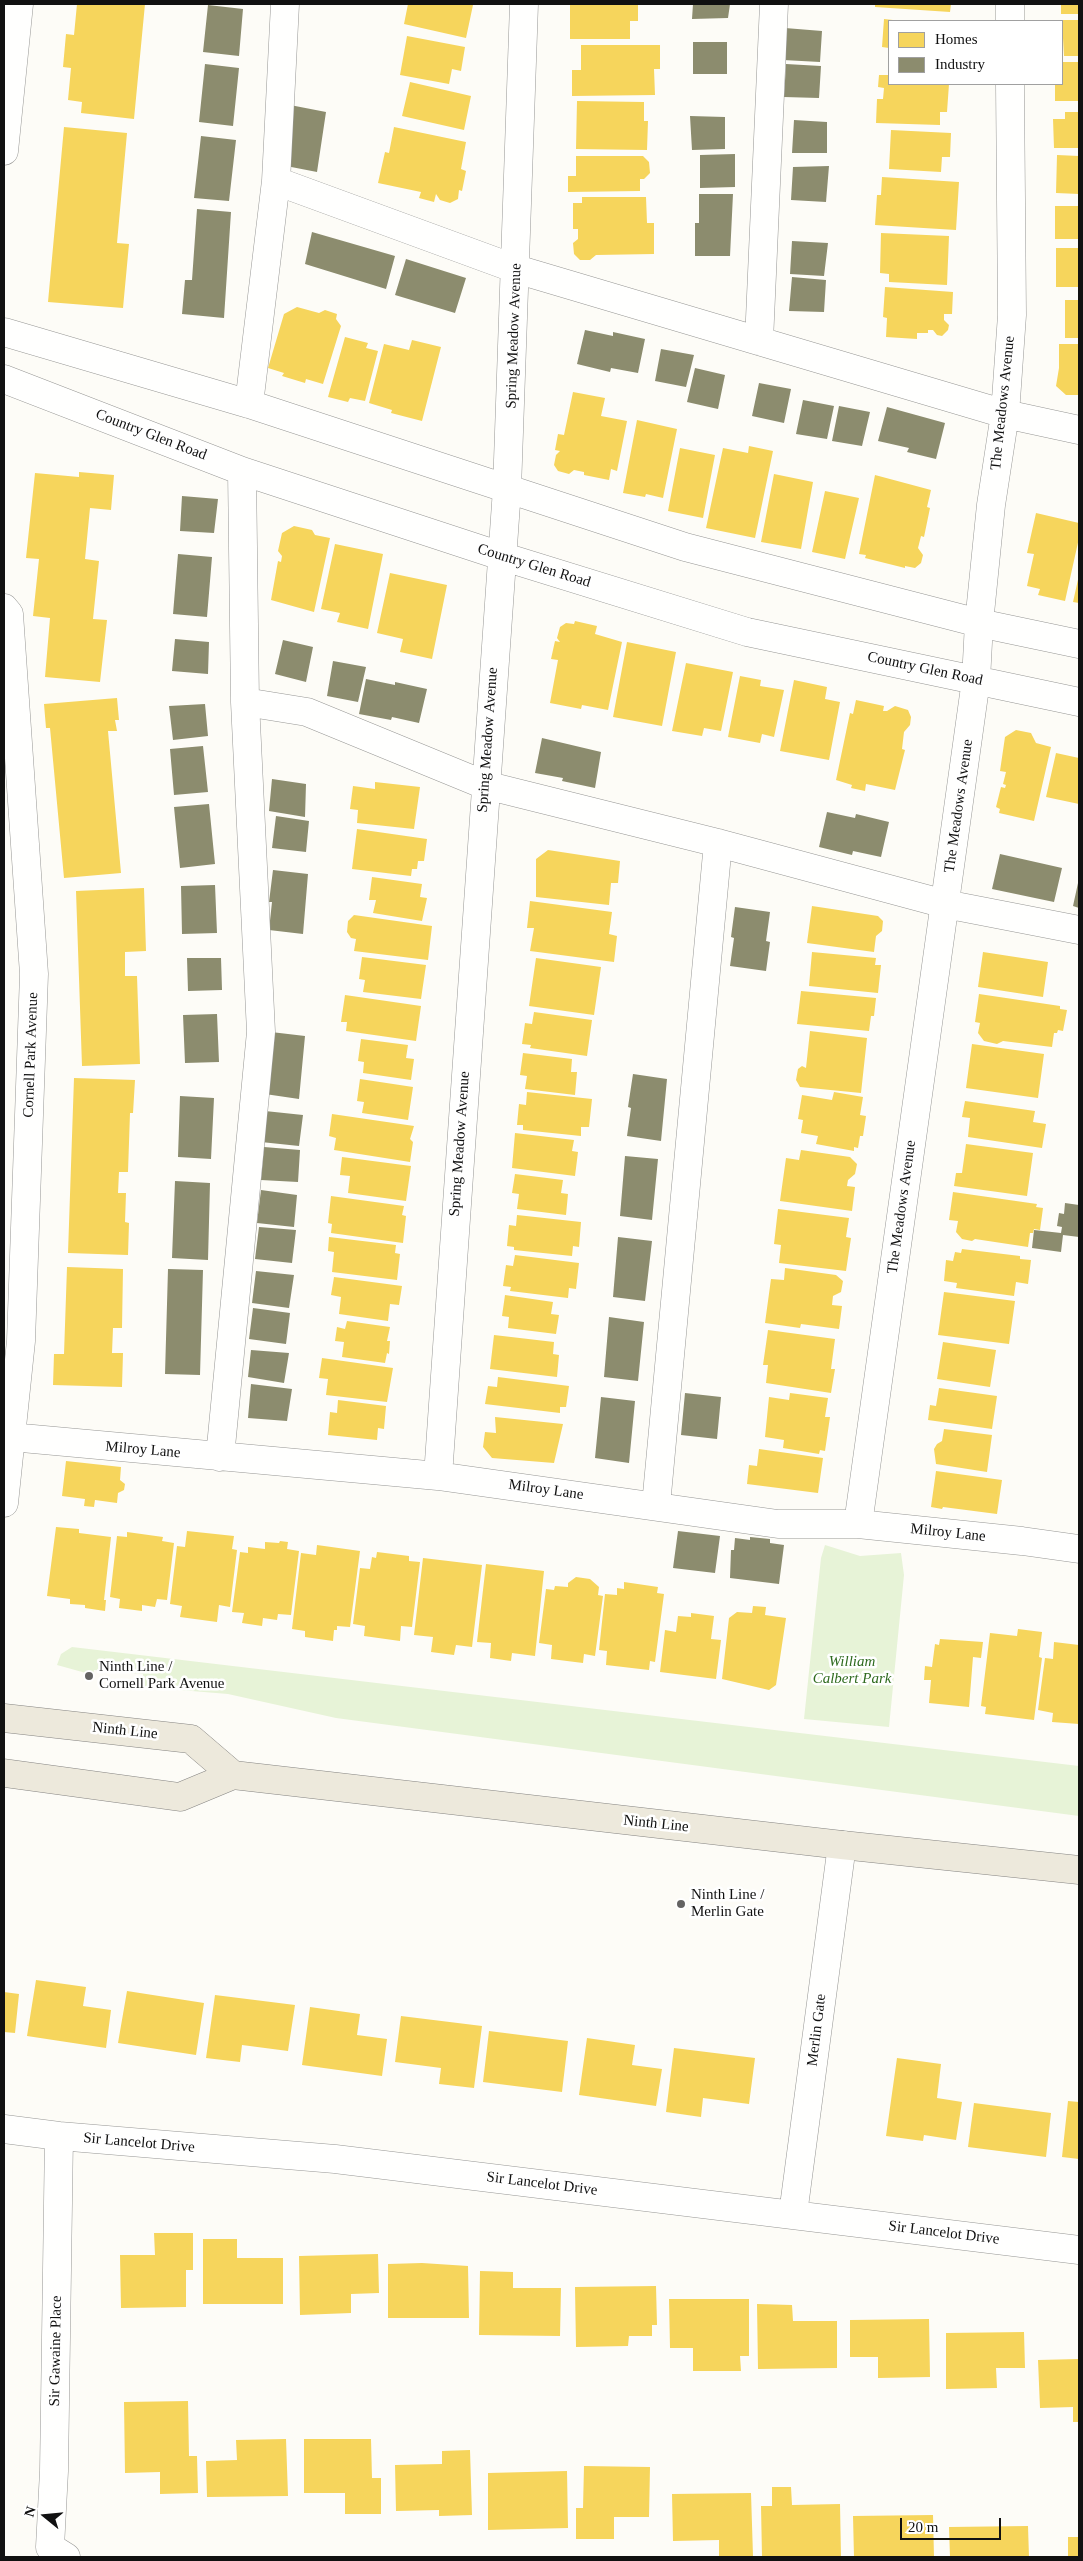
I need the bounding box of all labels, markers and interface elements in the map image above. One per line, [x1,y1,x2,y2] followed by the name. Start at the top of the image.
[888,20,1063,85] legend
[935,31,978,47] text: Homes
[935,56,985,72] text: Industry
[502,263,526,409] street label: Spring Meadow Avenue
[987,335,1019,471] street label: The Meadows Avenue
[93,406,209,464] street label: Country Glen Road
[475,540,593,592] street label: Country Glen Road
[866,648,984,690] street label: Country Glen Road
[474,667,502,813] street label: Spring Meadow Avenue
[941,738,977,874] street label: The Meadows Avenue
[20,992,42,1118] street label: Cornell Park Avenue
[446,1071,474,1217] street label: Spring Meadow Avenue
[884,1139,920,1275] street label: The Meadows Avenue
[105,1438,181,1462] street label: Milroy Lane
[507,1476,585,1504] street label: Milroy Lane
[910,1520,986,1546] street label: Milroy Lane
[813,1653,891,1688] park label: William Calbert Park
[99,1658,225,1693] place label: Ninth Line / Cornell Park Avenue
[83,1670,95,1682] marker: Ninth Line / Cornell Park Avenue
[92,1719,158,1743] street label: Ninth Line
[623,1812,689,1836] street label: Ninth Line
[691,1886,764,1921] place label: Ninth Line / Merlin Gate
[675,1898,687,1910] marker: Ninth Line / Merlin Gate
[804,1993,830,2067] street label: Merlin Gate
[83,2129,195,2157] street label: Sir Lancelot Drive
[486,2168,598,2200] street label: Sir Lancelot Drive
[888,2217,1000,2249] street label: Sir Lancelot Drive
[46,2295,66,2407] street label: Sir Gawaine Place
[20,2491,70,2541] north arrow
[22,2504,39,2519] text: N
[903,2508,1004,2540] scale bar
[908,2519,938,2535] text: 20 m

